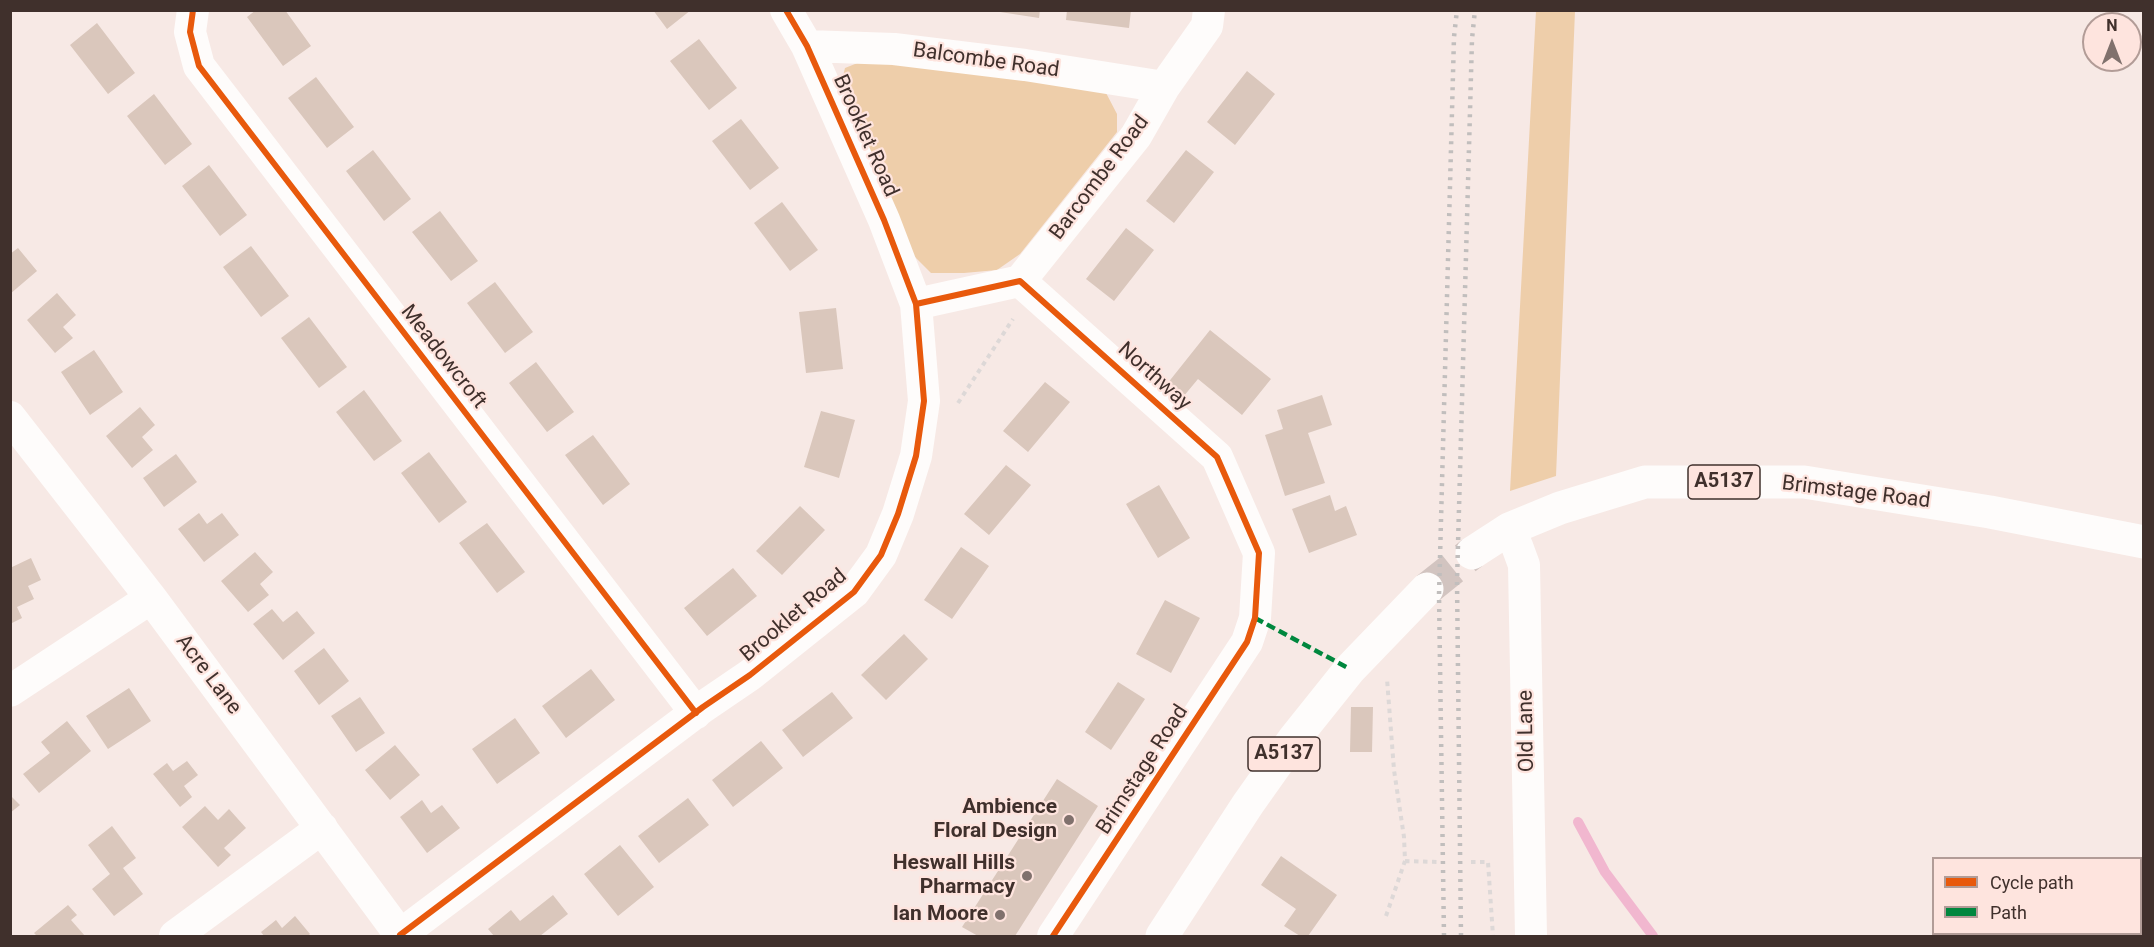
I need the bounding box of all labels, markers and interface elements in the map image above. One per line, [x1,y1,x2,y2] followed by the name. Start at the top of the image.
[2082,12,2142,72] north arrow
[2106,16,2118,35] text: N
[911,38,1061,84] street label: Balcombe Road
[827,71,903,201] street label: Brooklet Road
[1045,111,1155,245] street label: Barcombe Road
[395,300,491,414] street label: Meadowcroft
[1112,338,1196,416] street label: Northway
[1688,465,1760,499] road number: A5137
[1780,471,1932,515] street label: Brimstage Road
[736,564,852,668] street label: Brooklet Road
[170,630,246,720] street label: Acre Lane
[1514,690,1540,772] street label: Old Lane
[1092,701,1194,839] street label: Brimstage Road
[1248,737,1320,771] road number: A5137
[934,795,1057,845] place label: Ambience Floral Design
[1062,813,1076,827] marker: Ambience Floral Design
[893,851,1015,901] place label: Heswall Hills Pharmacy
[1932,857,2142,935] legend
[1020,869,1034,883] marker: Heswall Hills Pharmacy
[1990,872,2074,893] text: Cycle path
[893,902,988,928] place label: Ian Moore
[1990,902,2027,923] text: Path
[993,908,1007,922] marker: Ian Moore

